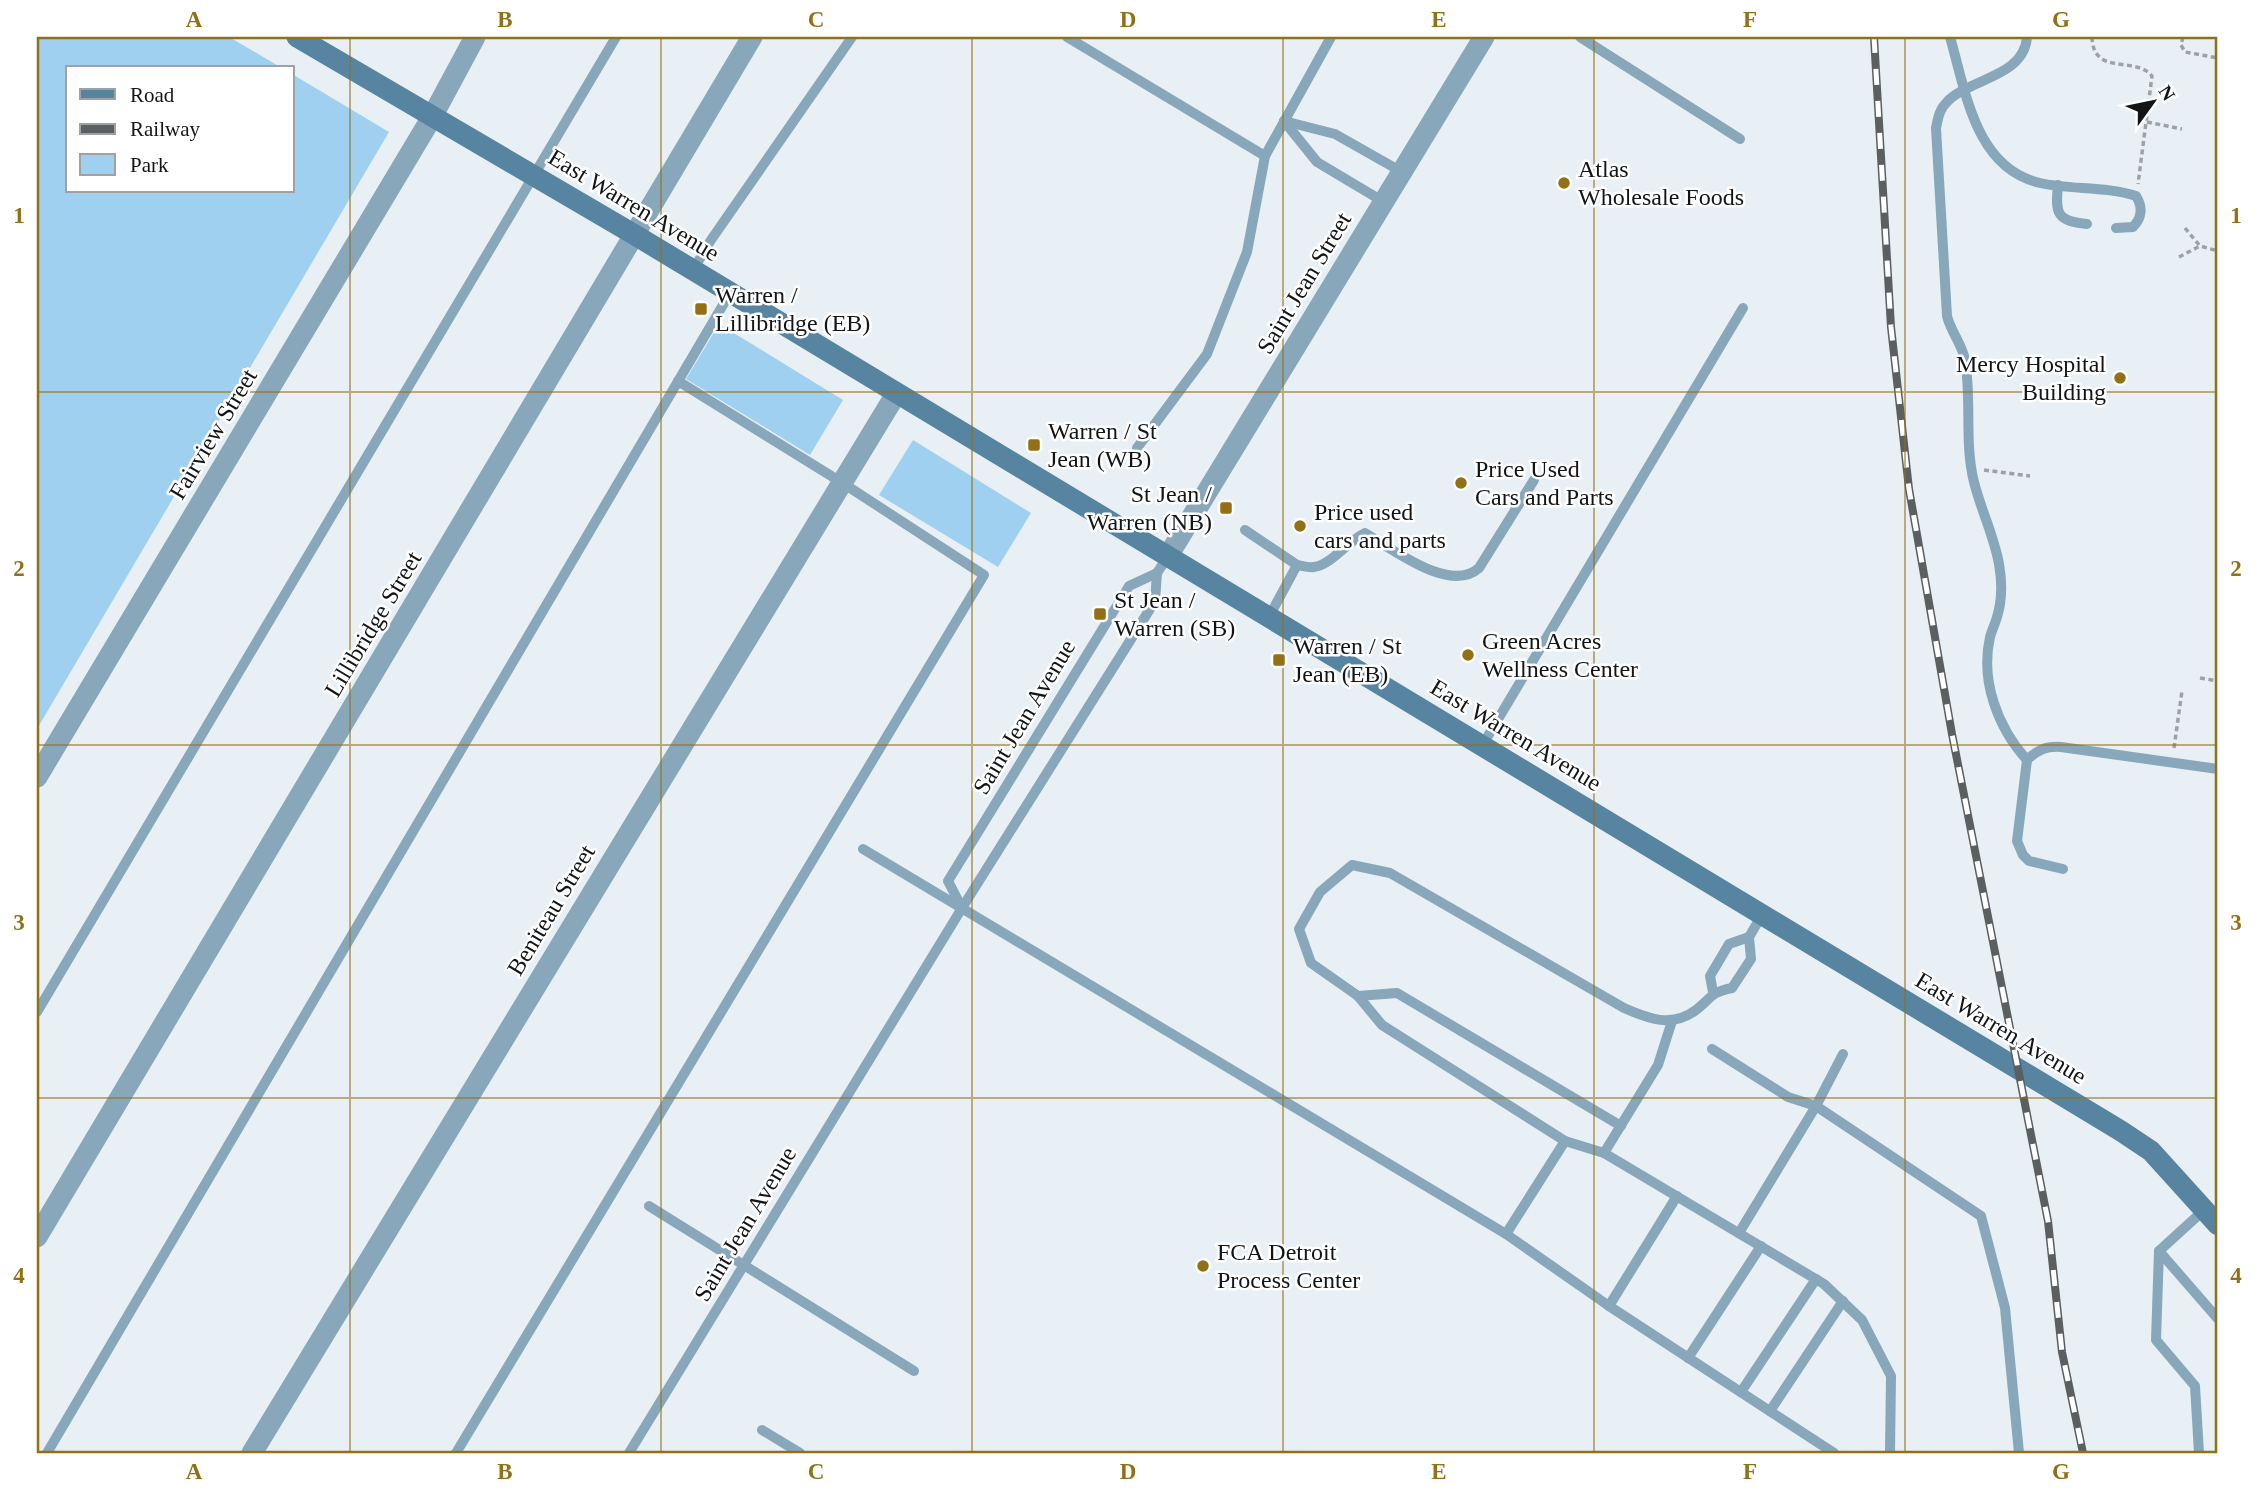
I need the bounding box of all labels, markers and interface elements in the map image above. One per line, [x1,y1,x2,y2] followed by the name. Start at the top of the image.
[186,7,203,32] text: A
[497,7,513,32] text: B
[808,7,824,32] text: C
[1120,7,1136,32] text: D
[1431,7,1447,32] text: E
[1743,7,1757,32] text: F
[2052,7,2070,32] text: G
[66,66,294,192] legend
[2118,66,2188,136] north arrow
[2154,82,2180,105] text: N
[130,83,175,107] text: Road
[130,117,200,141] text: Railway
[544,144,724,266] street label: East Warren Avenue
[130,153,169,177] text: Park
[1578,156,1744,210] place label: Atlas Wholesale Foods
[1556,175,1572,191] marker: Atlas Wholesale Foods
[13,203,25,228] text: 1
[2230,203,2242,228] text: 1
[1252,207,1357,358] street label: Saint Jean Street
[715,282,870,336] place label: Warren / Lillibridge (EB)
[693,301,709,317] marker: Warren / Lillibridge (EB)
[1956,351,2106,405] place label: Mercy Hospital Building
[164,364,262,504] street label: Fairview Street
[2112,370,2128,386] marker: Mercy Hospital Building
[1048,418,1157,472] place label: Warren / St Jean (WB)
[1026,437,1042,453] marker: Warren / St Jean (WB)
[1475,456,1614,510] place label: Price Used Cars and Parts
[1453,475,1469,491] marker: Price Used Cars and Parts
[1087,481,1212,535] place label: St Jean / Warren (NB)
[1314,499,1446,553] place label: Price used cars and parts
[1218,500,1234,516] marker: St Jean / Warren (NB)
[1292,518,1308,534] marker: Price used cars and parts
[319,546,427,701] street label: Lillibridge Street
[13,556,25,581] text: 2
[2230,556,2242,581] text: 2
[1114,587,1235,641] place label: St Jean / Warren (SB)
[1092,606,1108,622] marker: St Jean / Warren (SB)
[1482,628,1638,682] place label: Green Acres Wellness Center
[1293,633,1402,687] place label: Warren / St Jean (EB)
[968,635,1080,799] street label: Saint Jean Avenue
[1460,647,1476,663] marker: Green Acres Wellness Center
[1271,652,1287,668] marker: Warren / St Jean (EB)
[1426,674,1606,796] street label: East Warren Avenue
[502,840,600,980] street label: Beniteau Street
[13,910,25,935] text: 3
[2230,910,2242,935] text: 3
[1911,967,2091,1089] street label: East Warren Avenue
[689,1142,801,1306] street label: Saint Jean Avenue
[1217,1239,1360,1293] place label: FCA Detroit Process Center
[1195,1258,1211,1274] marker: FCA Detroit Process Center
[13,1263,25,1288] text: 4
[2230,1263,2242,1288] text: 4
[186,1459,203,1484] text: A
[497,1459,513,1484] text: B
[808,1459,824,1484] text: C
[1120,1459,1136,1484] text: D
[1431,1459,1447,1484] text: E
[1743,1459,1757,1484] text: F
[2052,1459,2070,1484] text: G

